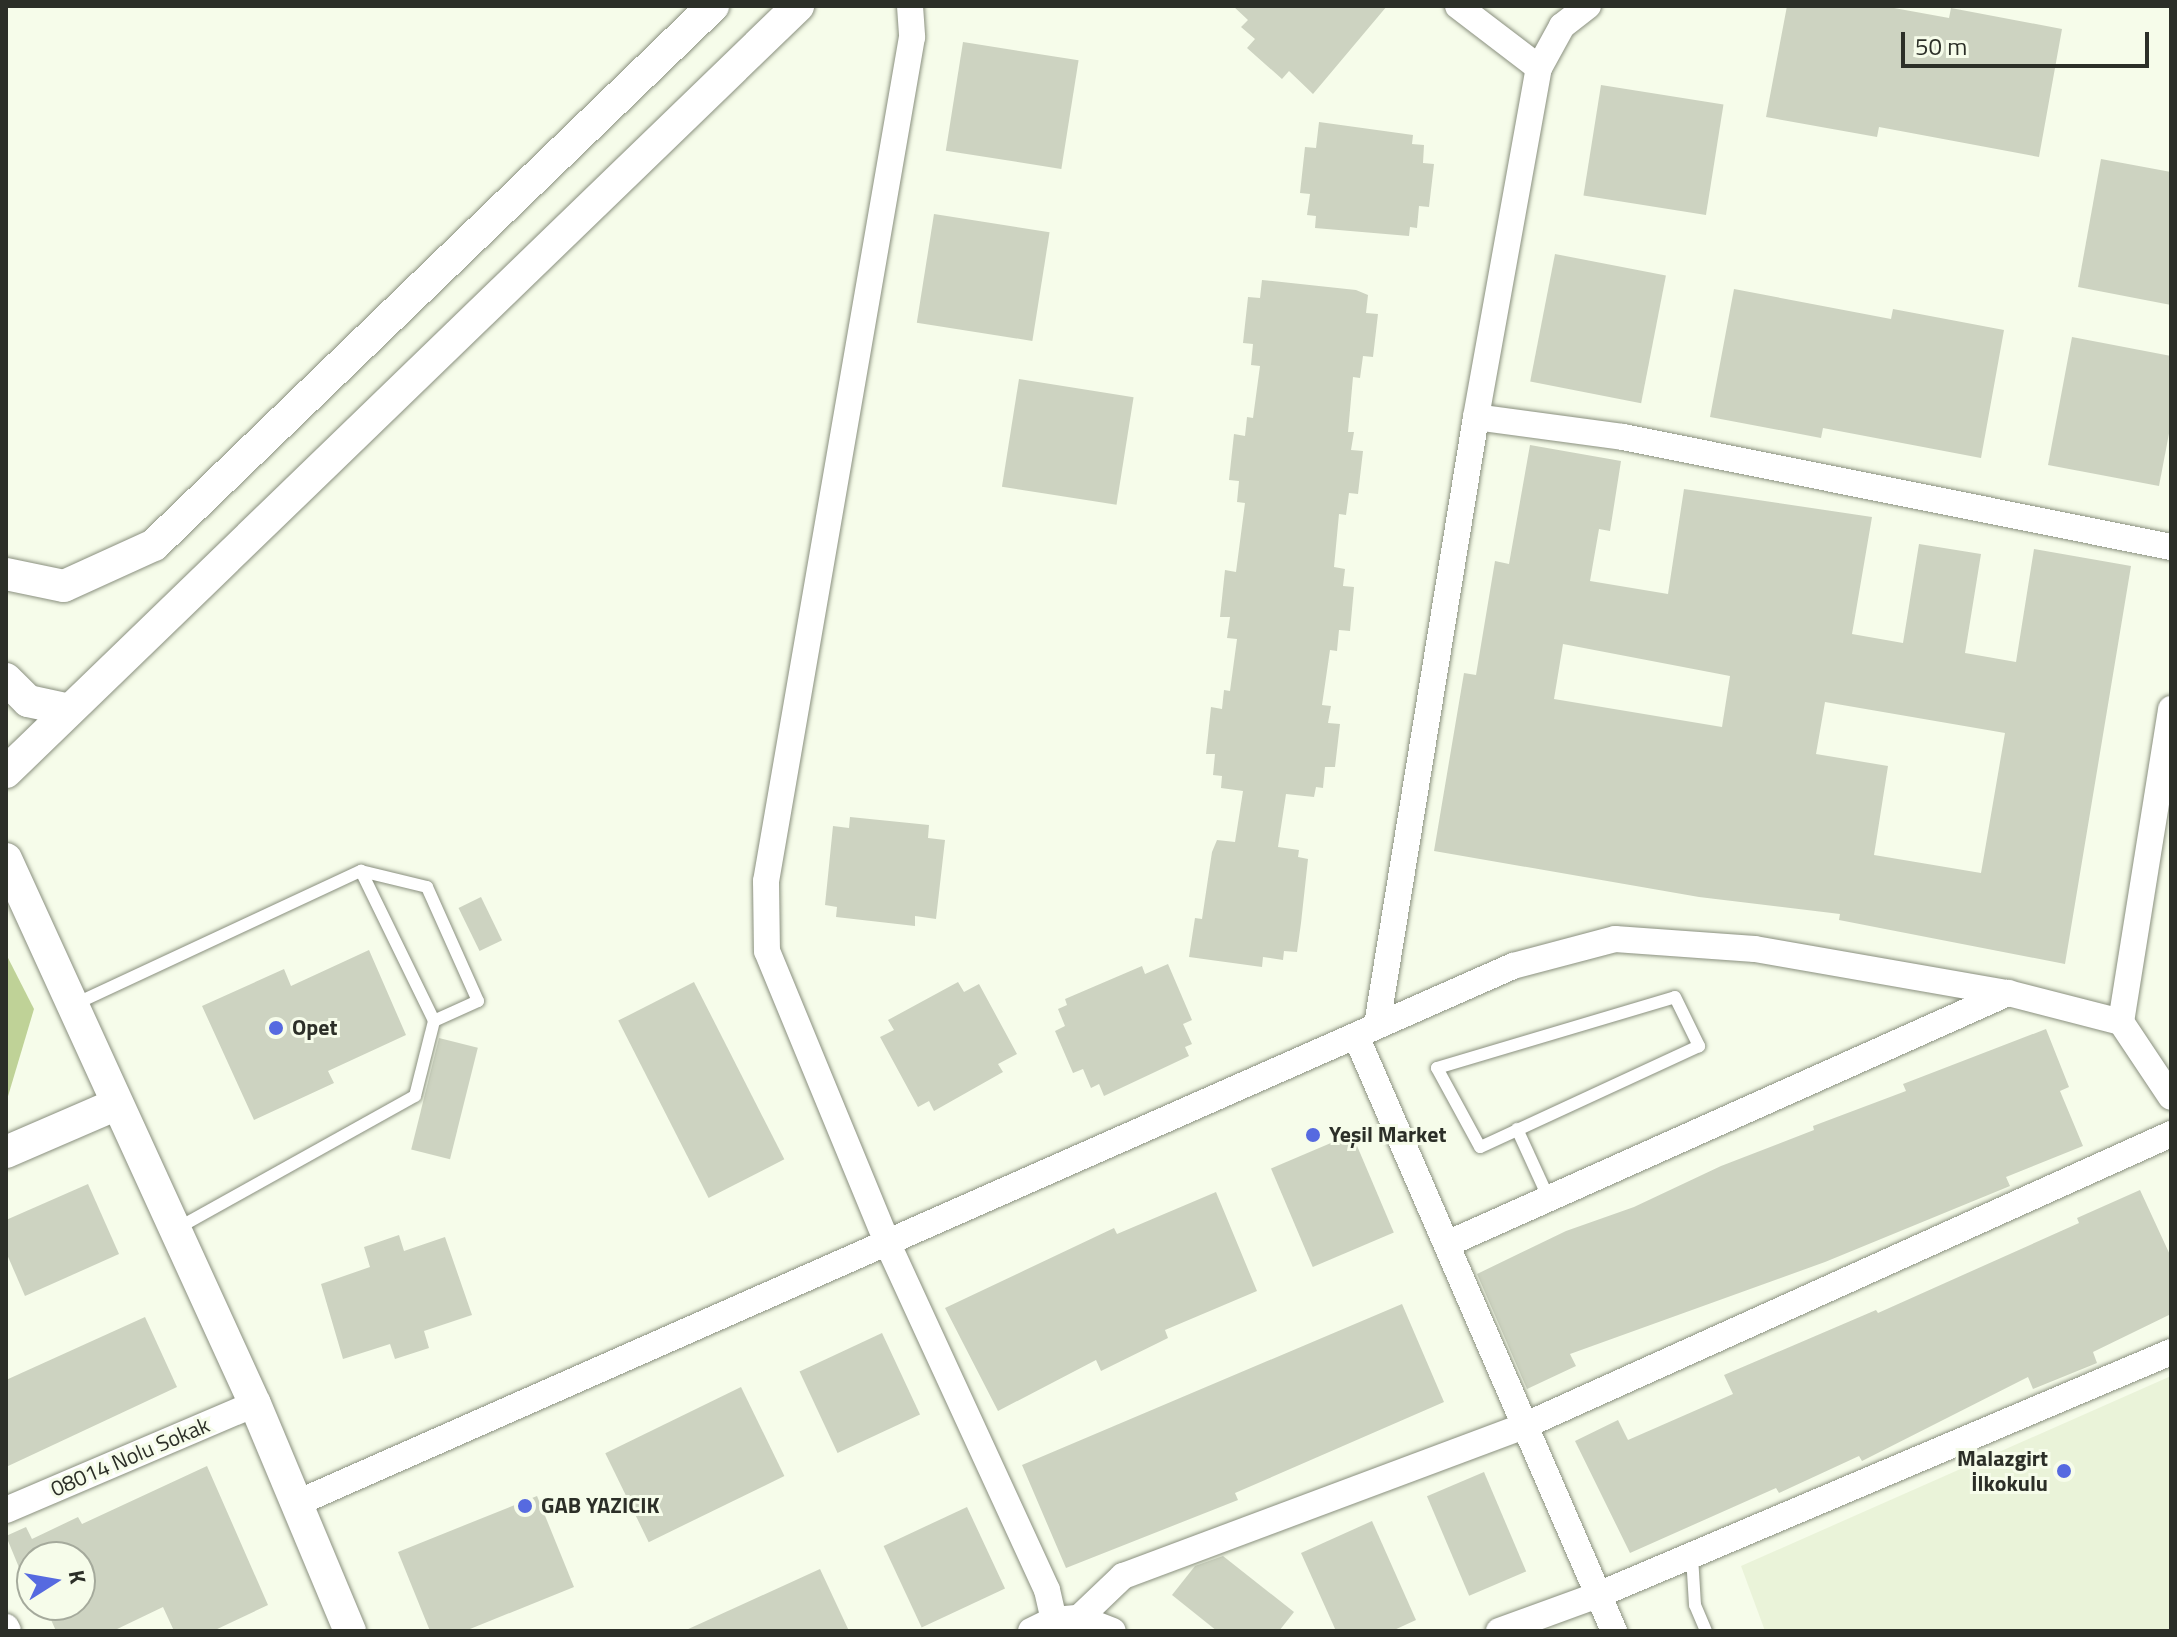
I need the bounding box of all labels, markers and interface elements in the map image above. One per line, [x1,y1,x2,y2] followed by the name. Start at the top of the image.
[1905,16,2153,66] scale bar
[1915,28,1967,64] text: 50 m
[292,1015,338,1041] place label: Opet
[267,1019,285,1037] marker: Opet
[1329,1122,1446,1148] place label: Yeşil Market
[1304,1126,1322,1144] marker: Yeşil Market
[47,1412,213,1502] street label: 08014 Nolu Sokak
[1957,1445,2048,1496] place label: Malazgirt İlkokulu
[2055,1462,2073,1480] marker: Malazgirt İlkokulu
[541,1493,660,1519] place label: GAB YAZICIK
[516,1497,534,1515] marker: GAB YAZICIK
[16,1541,96,1621] north arrow
[60,1567,96,1586] text: K

